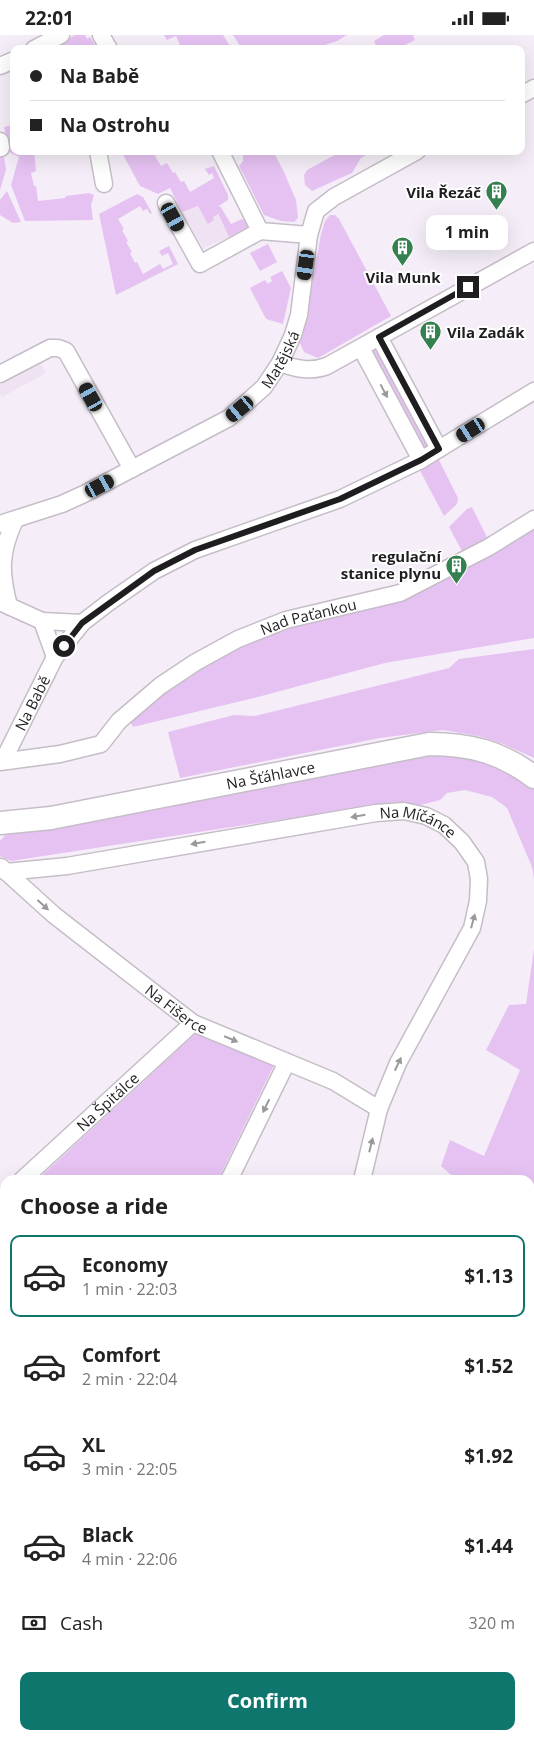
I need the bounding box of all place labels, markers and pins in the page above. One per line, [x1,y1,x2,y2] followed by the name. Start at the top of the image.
[485,180,509,211] building icon: Vila Řezáč
[406,182,481,202] place label: Vila Řezáč
[391,236,415,267] building icon: Vila Munk
[365,267,441,287] place label: Vila Munk
[419,320,443,351] building icon: Vila Zadák
[447,322,525,342] place label: Vila Zadák
[341,546,442,583] place label: regulační stanice plynu
[445,553,469,584] building icon: regulační stanice plynu

